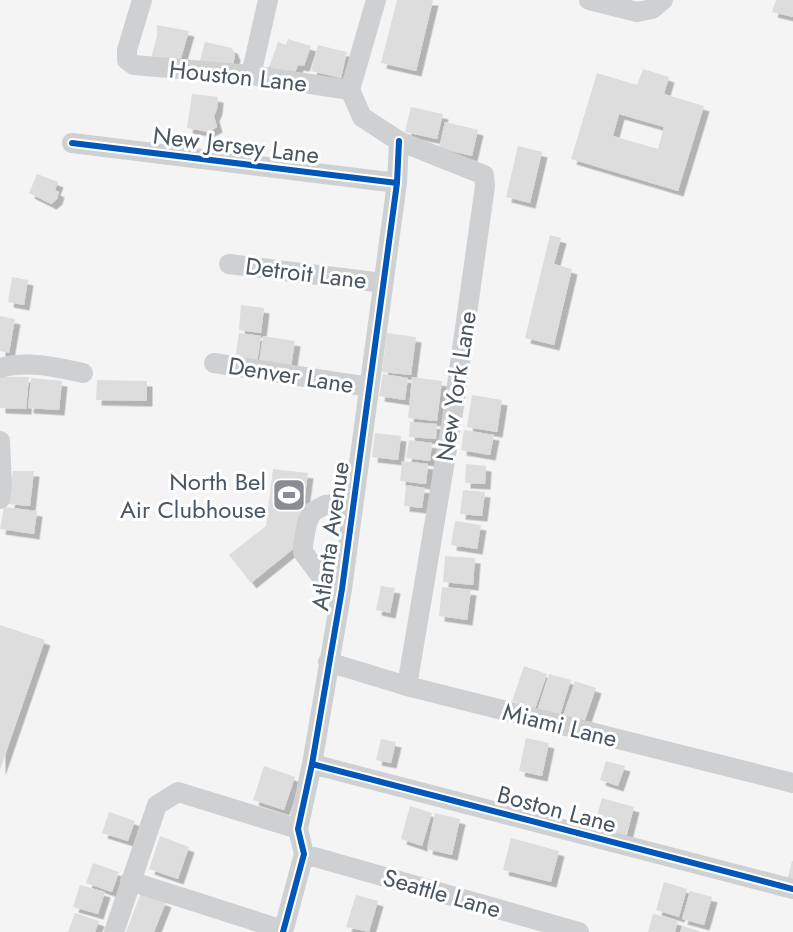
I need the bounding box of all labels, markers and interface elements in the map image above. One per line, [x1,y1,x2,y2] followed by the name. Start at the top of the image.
[167,51,309,101] street label: Houston Lane
[151,117,321,173] street label: New Jersey Lane
[243,248,369,298] street label: Detroit Lane
[427,308,485,464] street label: New York Lane
[226,348,356,402] street label: Denver Lane
[302,459,358,613] street label: Atlanta Avenue
[120,464,266,527] place label: North Bel Air Clubhouse
[271,477,307,513] sports icon: North Bel Air Clubhouse
[499,694,621,756] street label: Miami Lane
[493,776,621,842] street label: Boston Lane
[379,860,505,926] street label: Seattle Lane

